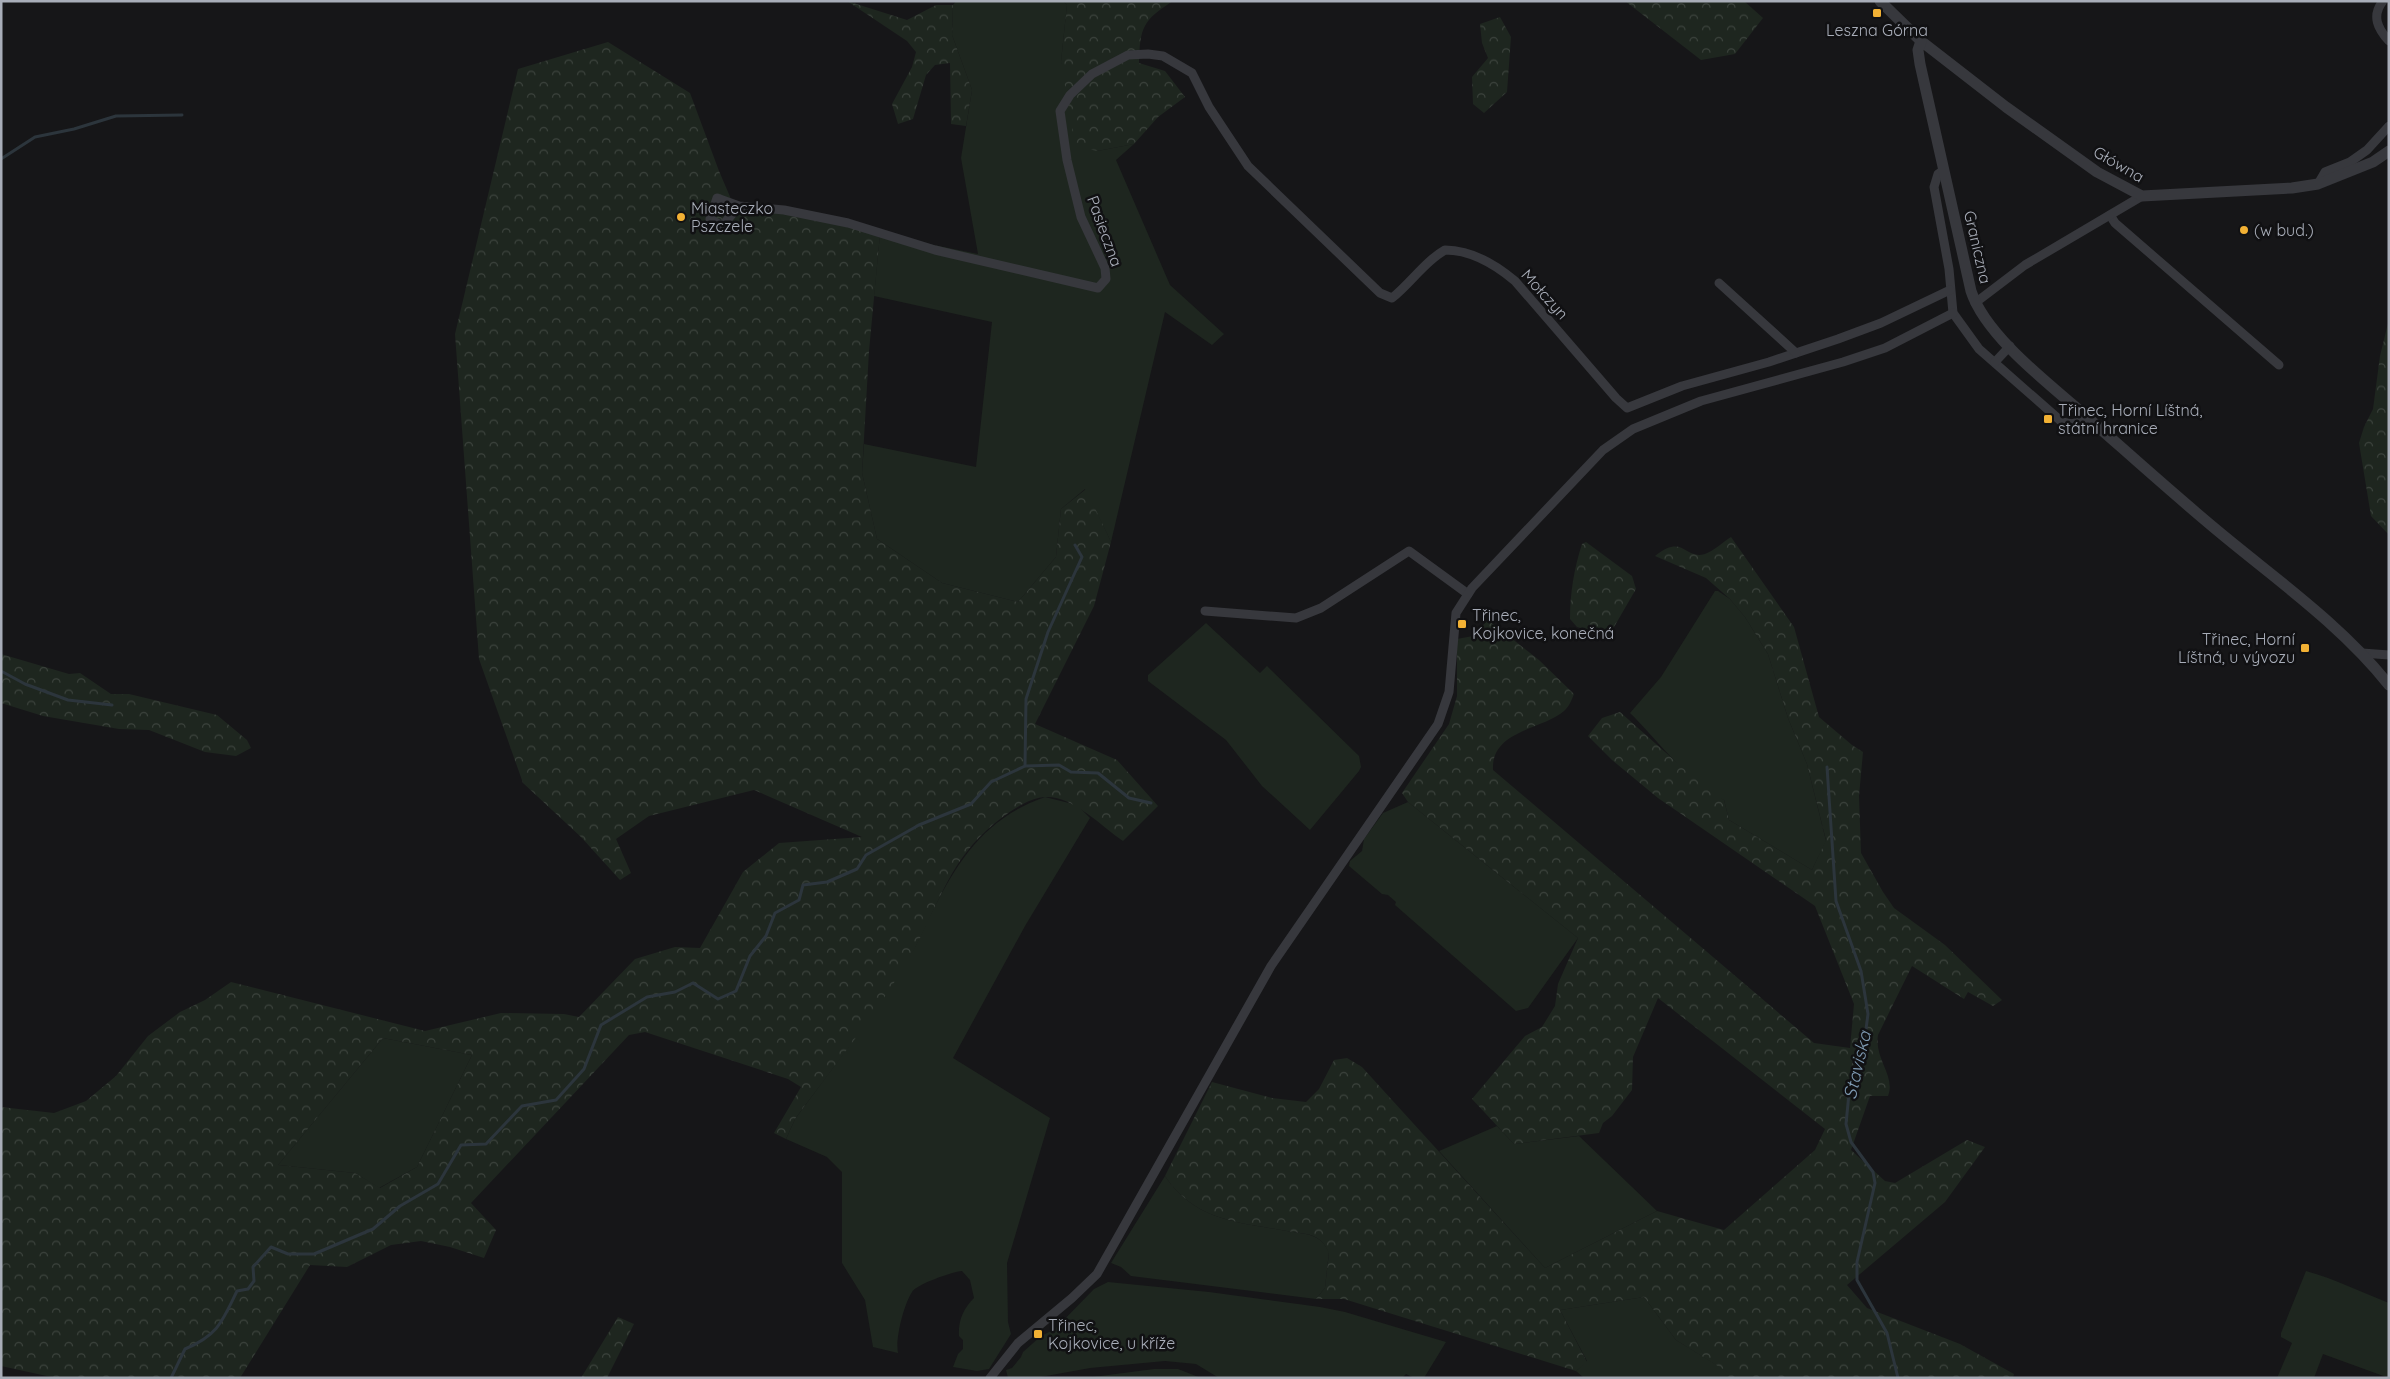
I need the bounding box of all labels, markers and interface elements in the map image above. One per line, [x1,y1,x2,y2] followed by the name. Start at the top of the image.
[1871,7,1883,19] marker: Leszna Górna
[1826,20,1928,40] place label: Leszna Górna
[2090,141,2148,187] street label: Główna
[1083,193,1127,269] street label: Pasieczna
[691,198,773,236] place label: Miasteczko Pszczele
[1960,209,1996,285] street label: Graniczna
[675,211,687,223] marker: Miasteczko Pszczele
[2254,220,2314,240] place label: (w bud.)
[2238,224,2250,236] marker: (w bud.)
[1517,265,1573,323] street label: Mołczyn
[2058,400,2203,438] place label: Třinec, Horní Líštná, státní hranice
[2042,413,2054,425] marker: Třinec, Horní Líštná, státní hranice
[1472,605,1614,643] place label: Třinec, Kojkovice, konečná
[1456,618,1468,630] marker: Třinec, Kojkovice, konečná
[2178,629,2296,667] place label: Třinec, Horní Líštná, u vývozu
[2299,642,2311,654] marker: Třinec, Horní Líštná, u vývozu
[1838,1028,1876,1101] water label: Staviska
[1048,1315,1175,1353] place label: Třinec, Kojkovice, u kříže
[1032,1328,1044,1340] marker: Třinec, Kojkovice, u kříže

